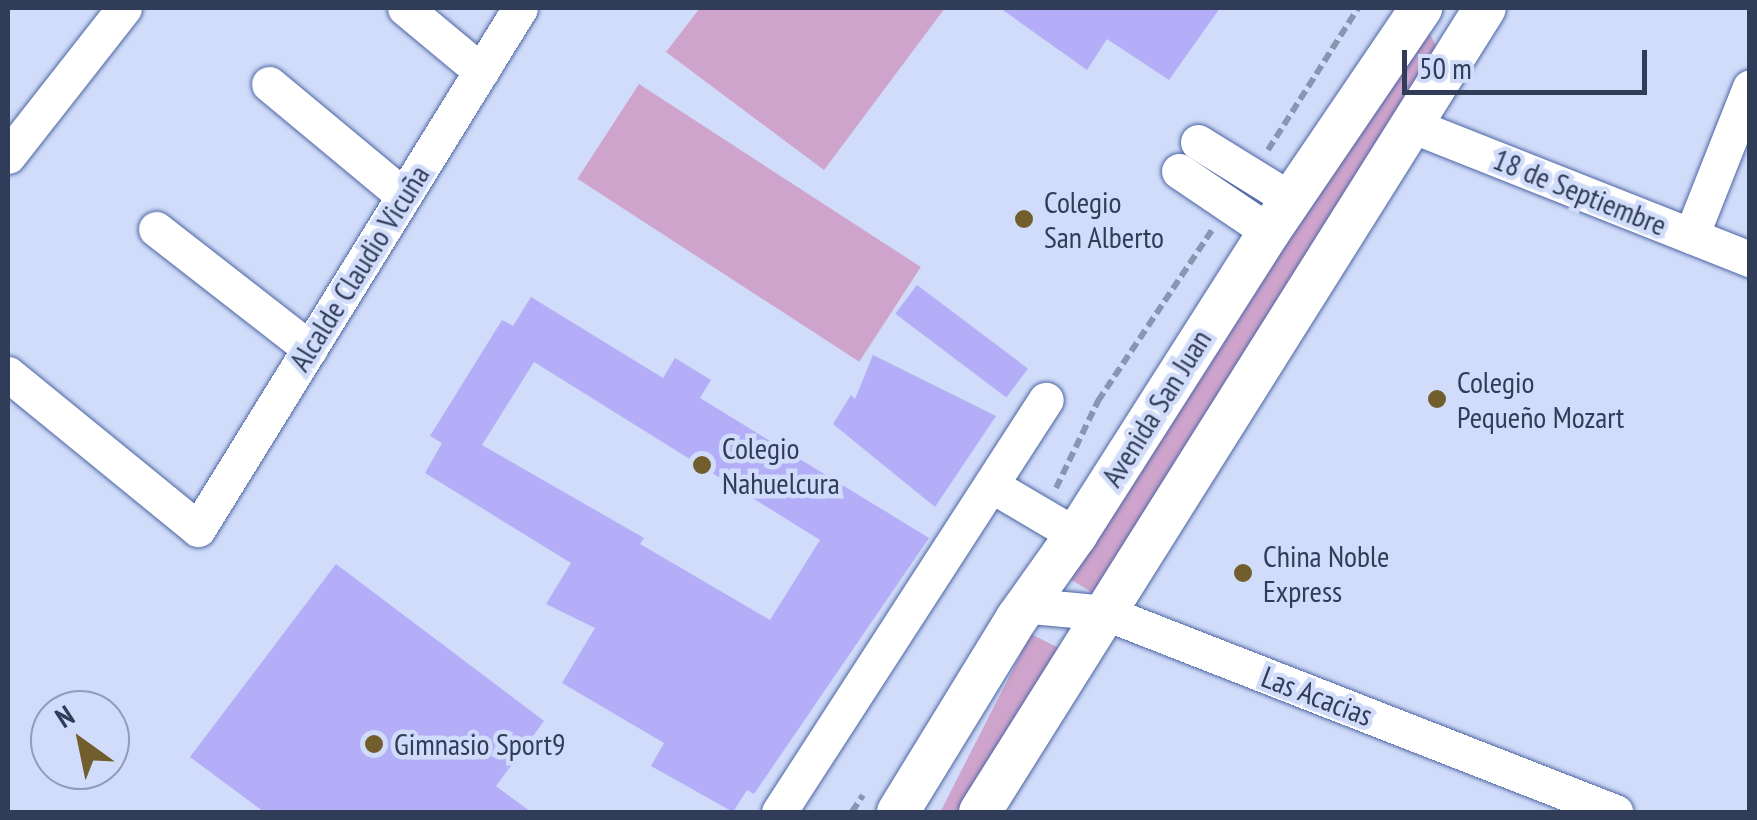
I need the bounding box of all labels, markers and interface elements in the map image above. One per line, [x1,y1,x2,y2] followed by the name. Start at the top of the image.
[1407,30,1652,92] scale bar
[1419,48,1472,87] text: 50 m
[1488,141,1672,243] street label: 18 de Septiembre
[281,158,437,378] street label: Alcalde Claudio Vicuña
[1044,184,1165,254] place label: Colegio San Alberto
[1013,208,1035,230] marker: Colegio San Alberto
[1094,323,1218,493] street label: Avenida San Juan
[1457,364,1624,434] place label: Colegio Pequeño Mozart
[1426,388,1448,410] marker: Colegio Pequeño Mozart
[722,430,840,500] place label: Colegio Nahuelcura
[691,454,713,476] marker: Colegio Nahuelcura
[1263,538,1389,608] place label: China Noble Express
[1232,562,1254,584] marker: China Noble Express
[1256,658,1378,734] street label: Las Acacias
[30,690,130,790] north arrow
[48,696,81,736] text: N
[394,726,565,762] place label: Gimnasio Sport9
[363,733,385,755] marker: Gimnasio Sport9

